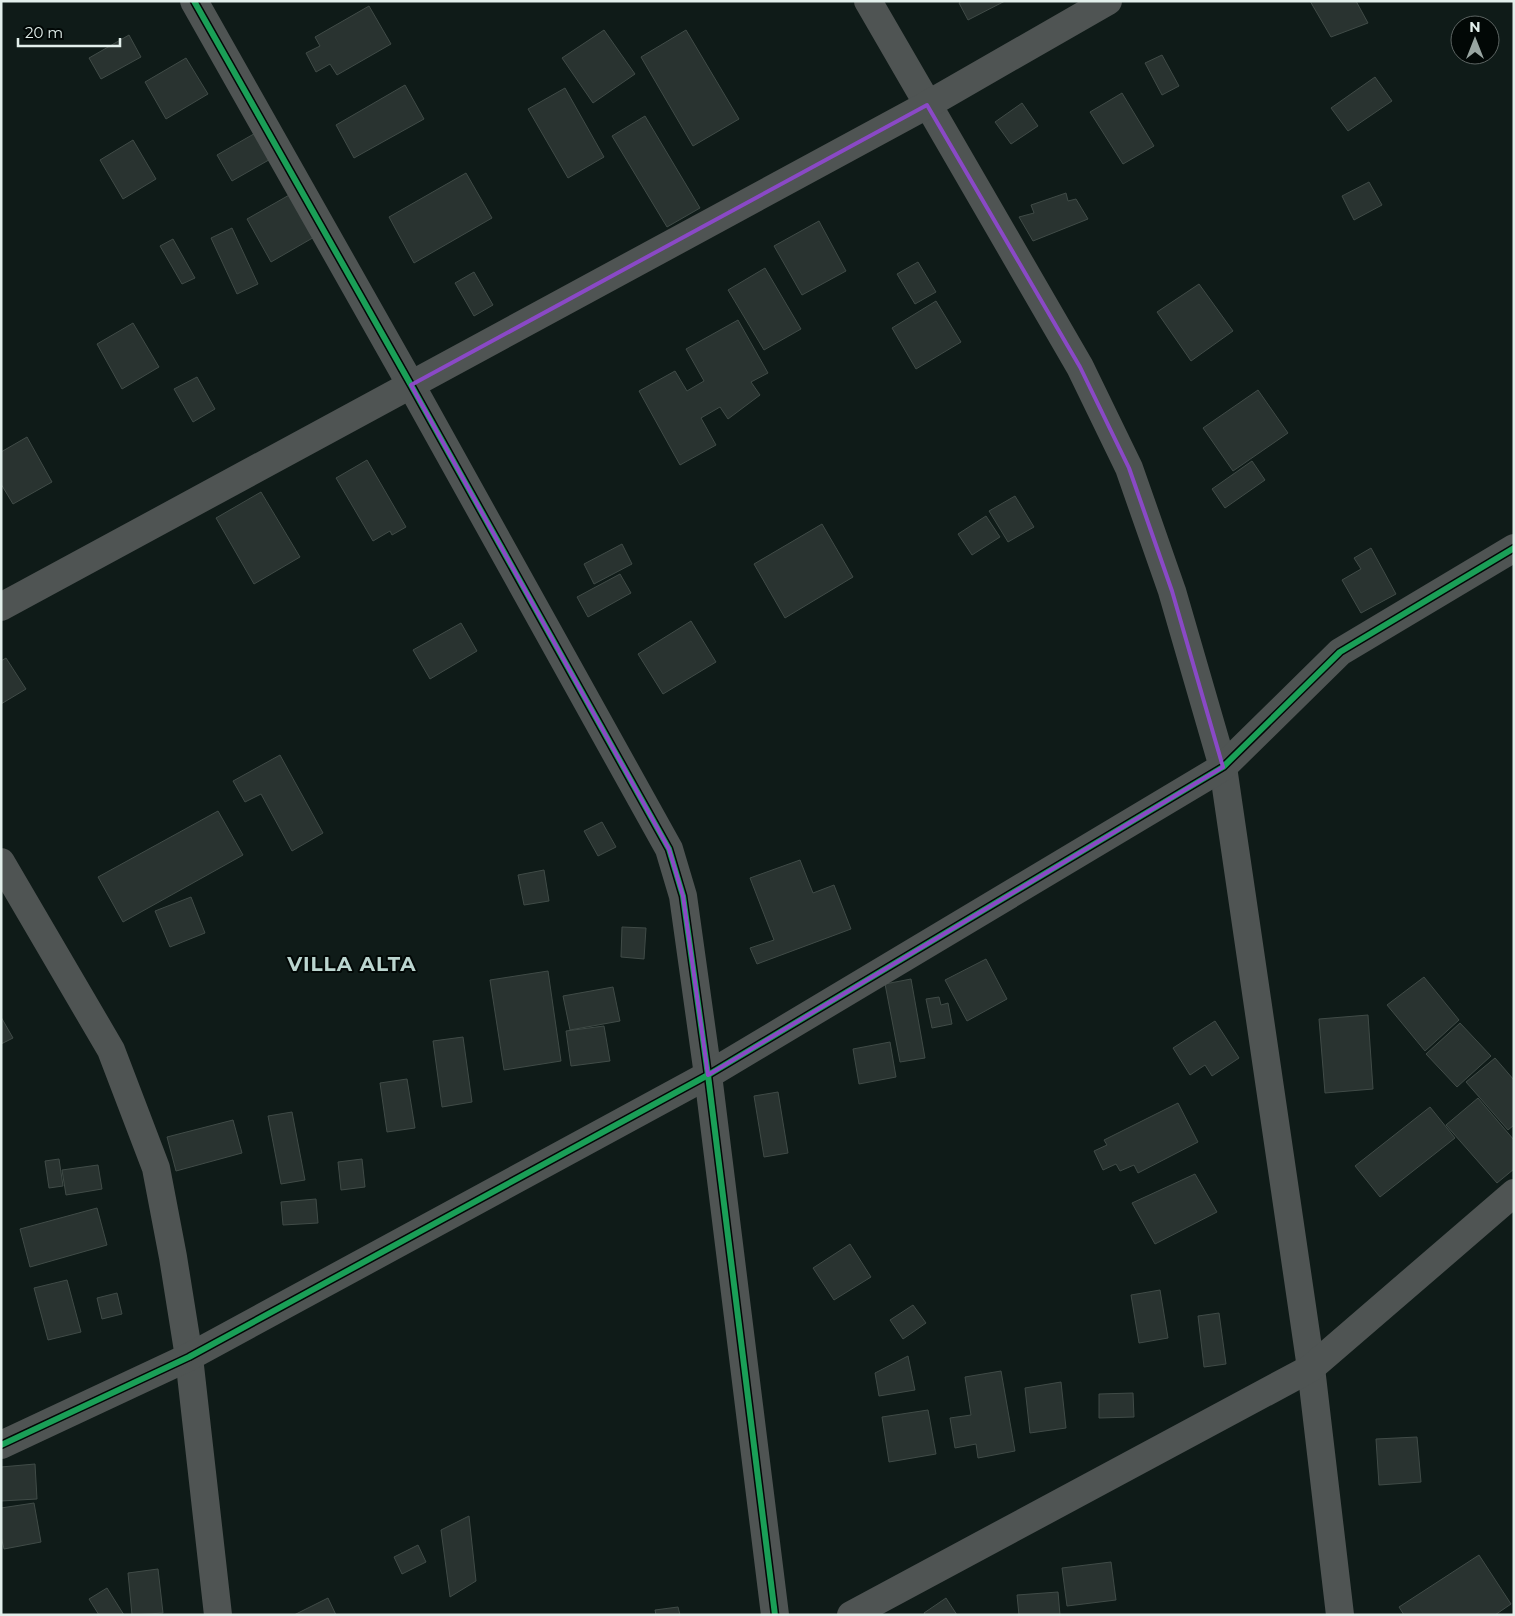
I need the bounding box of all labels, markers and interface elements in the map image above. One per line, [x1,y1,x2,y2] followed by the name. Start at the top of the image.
[18,15,120,47] scale bar
[1450,15,1500,65] north arrow
[1469,18,1481,36] text: N
[25,23,63,42] text: 20 m
[286,952,417,976] district label: VILLA ALTA

